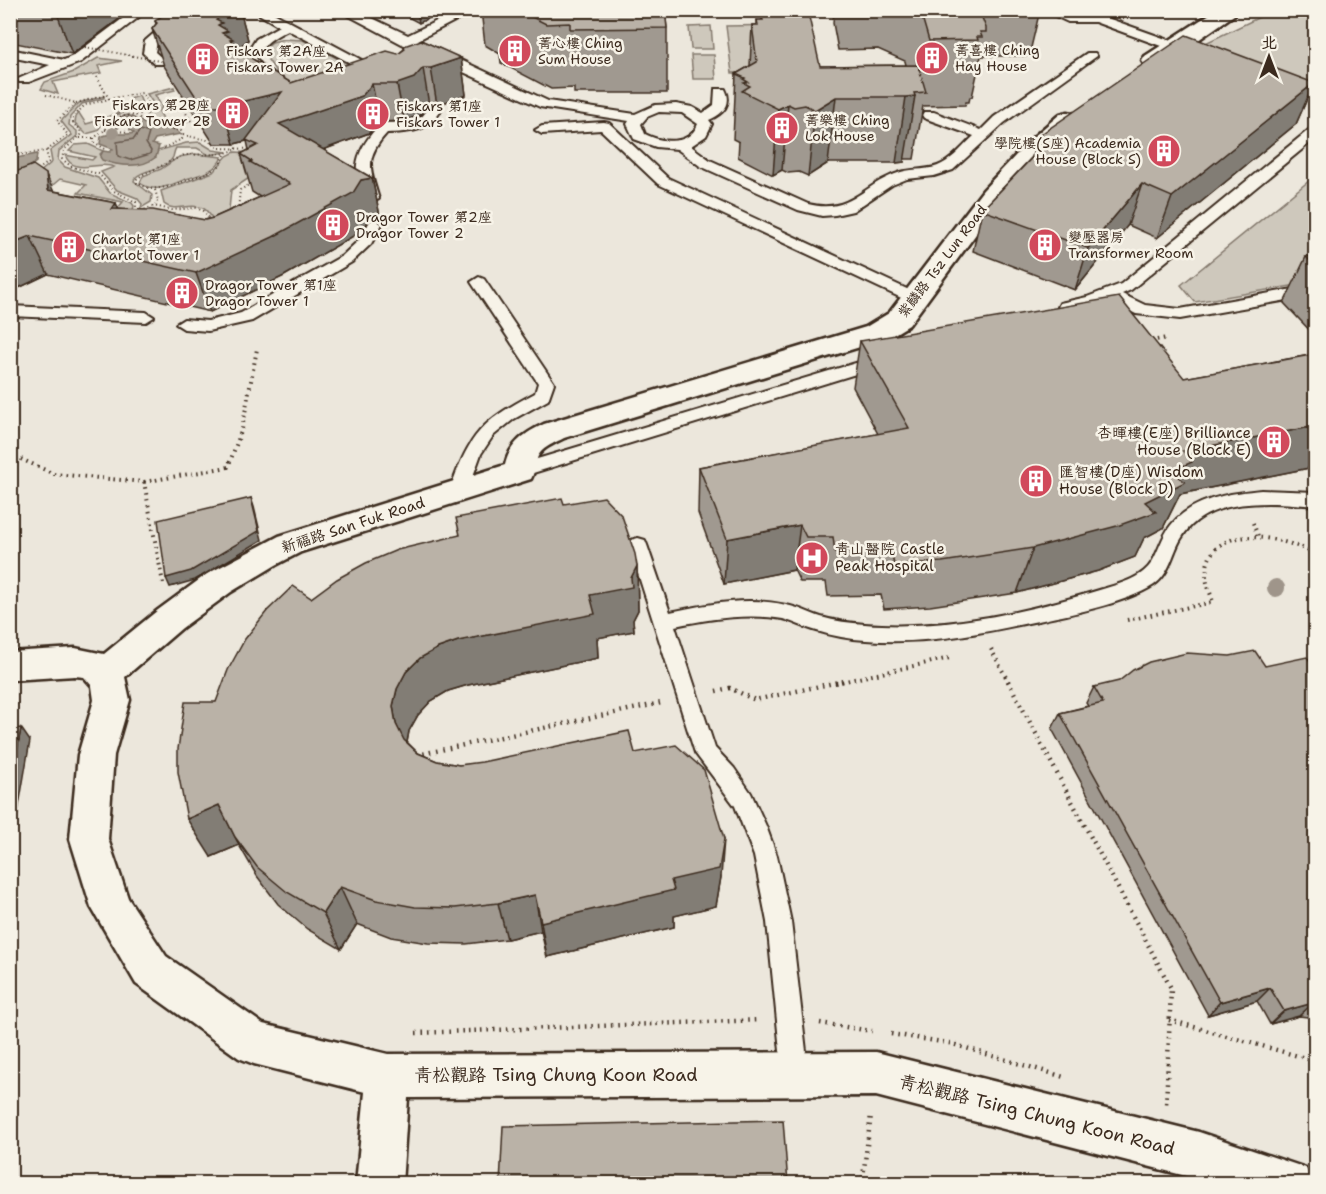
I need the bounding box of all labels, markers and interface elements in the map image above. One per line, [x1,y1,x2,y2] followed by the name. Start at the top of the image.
[1239,27,1299,87] north arrow
[1261,32,1277,53] text: 北
[497,33,533,69] building icon: 菁心樓 Ching Sum House
[538,34,623,68] place label: 菁心樓 Ching Sum House
[914,40,950,76] building icon: 菁喜樓 Ching Hay House
[185,41,221,77] building icon: Fiskars 第2A座 Fiskars Tower 2A
[955,41,1040,75] place label: 菁喜樓 Ching Hay House
[226,42,344,76] place label: Fiskars 第2A座 Fiskars Tower 2A
[215,95,251,131] building icon: Fiskars 第2B座 Fiskars Tower 2B
[94,96,210,130] place label: Fiskars 第2B座 Fiskars Tower 2B
[355,96,391,132] building icon: Fiskars 第1座 Fiskars Tower 1
[396,97,500,131] place label: Fiskars 第1座 Fiskars Tower 1
[764,110,800,146] building icon: 菁樂樓 Ching Lok House
[805,111,890,145] place label: 菁樂樓 Ching Lok House
[1146,133,1182,169] building icon: 學院樓(S座) Academia House (Block S)
[994,134,1141,168] place label: 學院樓(S座) Academia House (Block S)
[894,201,991,321] street label: 紫麟路 Tsz Lun Road
[315,207,351,243] building icon: Dragor Tower 第2座 Dragor Tower 2
[356,208,492,242] place label: Dragor Tower 第2座 Dragor Tower 2
[1027,227,1063,263] building icon: 變壓器房 Transformer Room
[1068,228,1193,262] place label: 變壓器房 Transformer Room
[51,229,87,265] building icon: Charlot 第1座 Charlot Tower 1
[92,230,199,264] place label: Charlot 第1座 Charlot Tower 1
[164,275,200,311] building icon: Dragor Tower 第1座 Dragor Tower 1
[205,276,337,310] place label: Dragor Tower 第1座 Dragor Tower 1
[1097,423,1251,460] place label: 杏暉樓(E座) Brilliance House (Block E)
[1256,424,1292,460] building icon: 杏暉樓(E座) Brilliance House (Block E)
[1059,462,1204,499] place label: 匯智樓(D座) Wisdom House (Block D)
[1018,463,1054,499] building icon: 匯智樓(D座) Wisdom House (Block D)
[279,492,428,558] street label: 新福路 San Fuk Road
[835,539,945,576] place label: 青山醫院 Castle Peak Hospital
[794,540,830,576] hospital icon: 青山醫院 Castle Peak Hospital
[414,1063,698,1087] street label: 青松觀路 Tsing Chung Koon Road
[897,1069,1177,1161] street label: 青松觀路 Tsing Chung Koon Road

